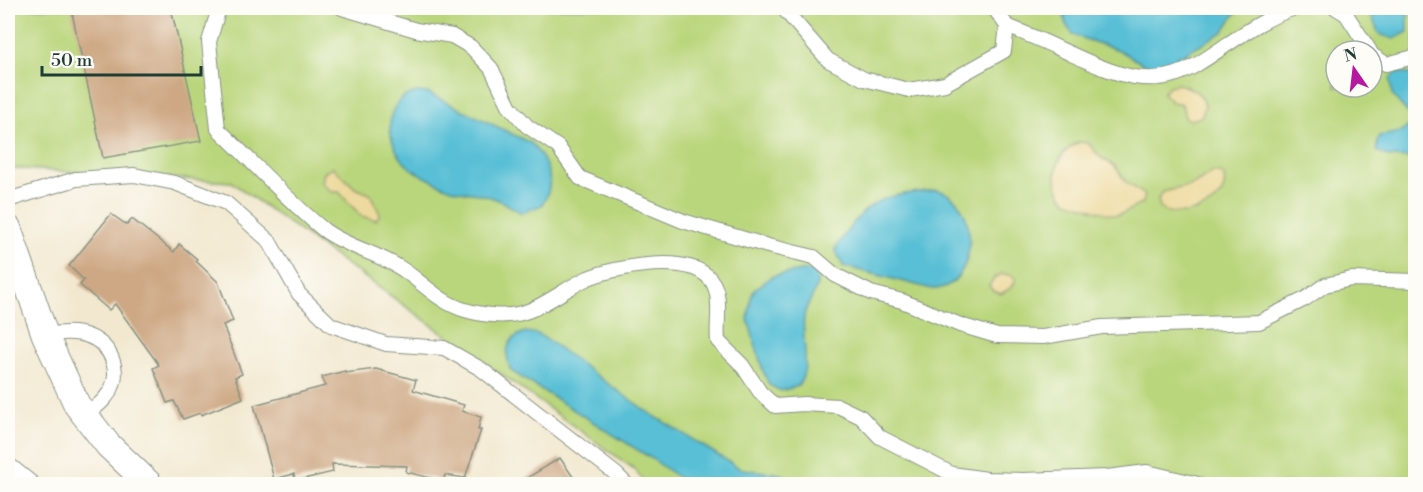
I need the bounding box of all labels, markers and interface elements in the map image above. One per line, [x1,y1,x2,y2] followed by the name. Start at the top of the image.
[42,39,201,77] scale bar
[1324,39,1384,99] north arrow
[1342,44,1360,67] text: N
[51,49,93,72] text: 50 m

